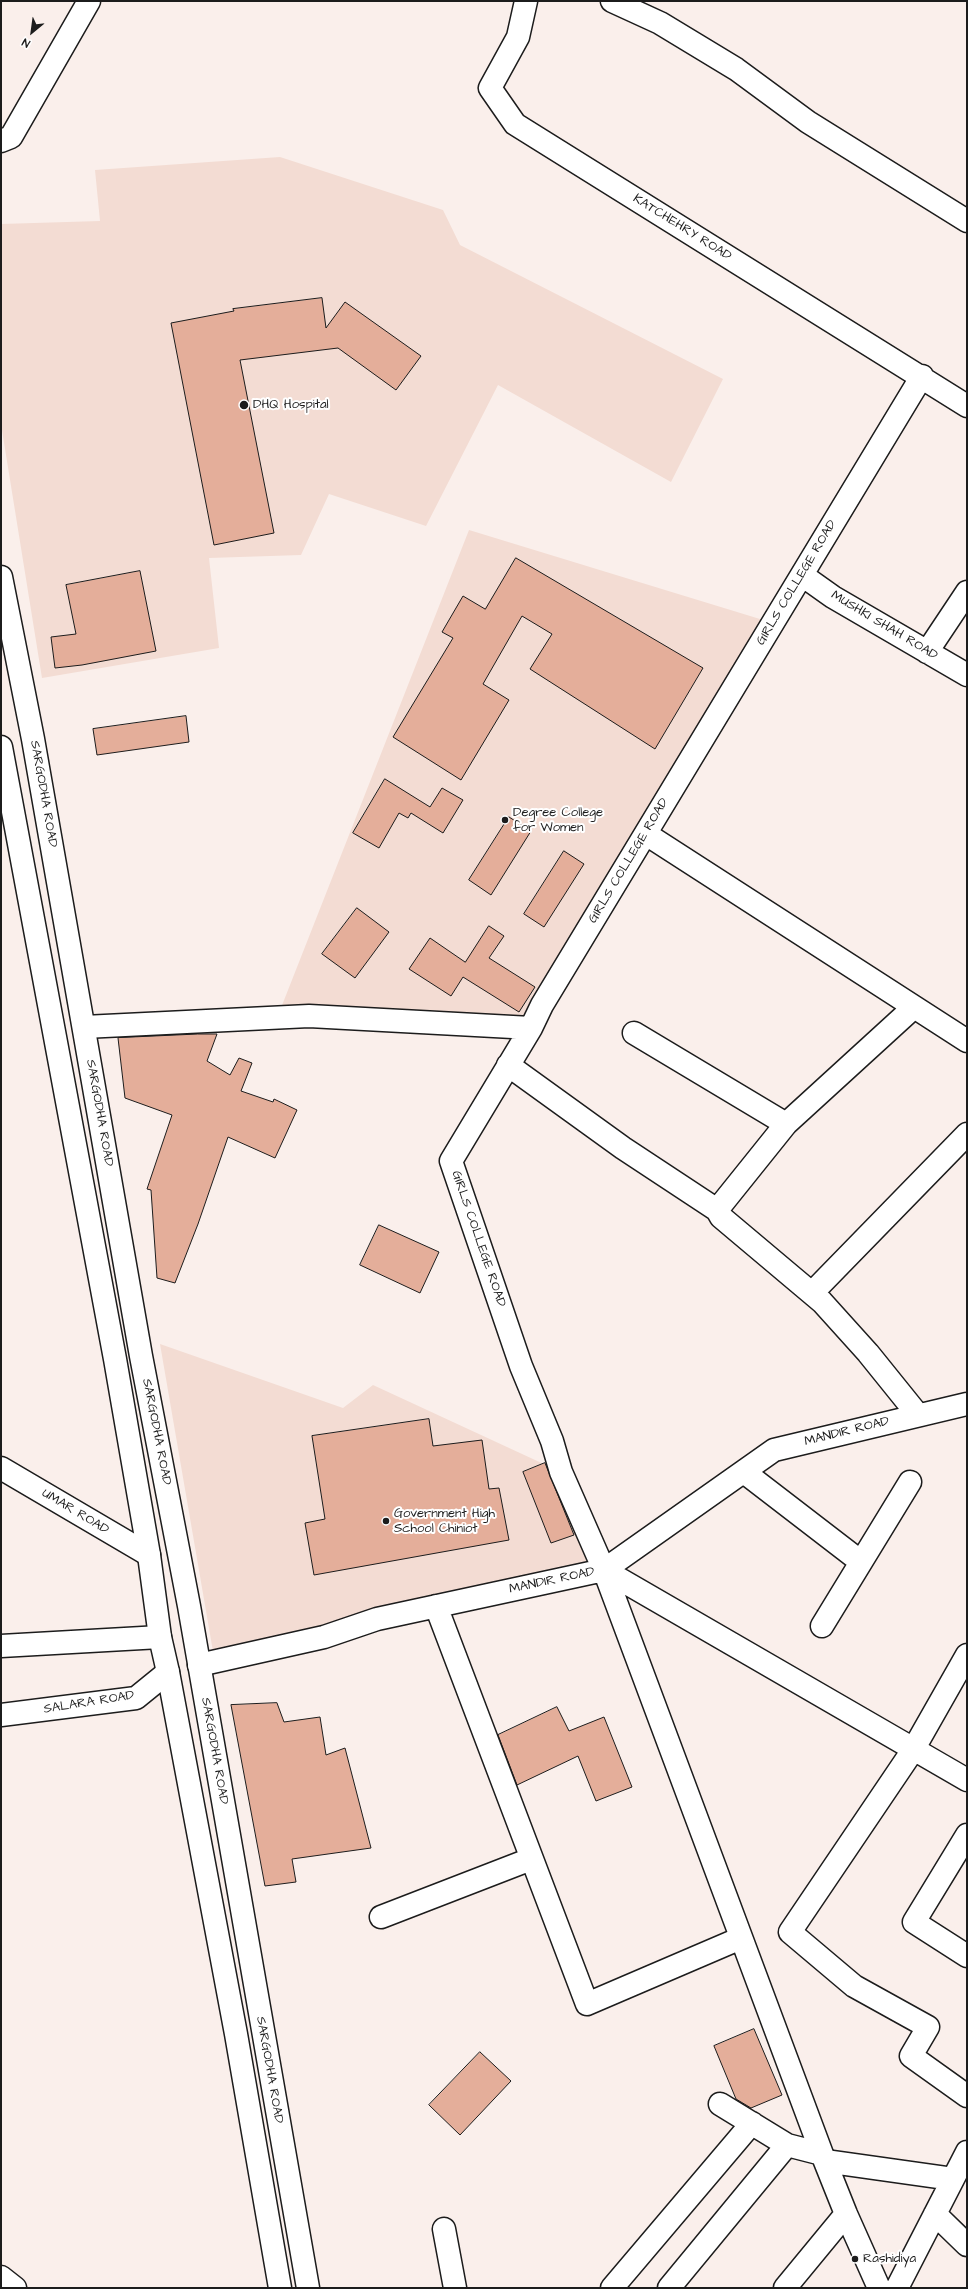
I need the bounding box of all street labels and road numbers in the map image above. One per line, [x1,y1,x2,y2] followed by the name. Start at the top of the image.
[630,191,734,265] street label: KATCHEHRY ROAD
[753,518,841,648] street label: GIRLS COLLEGE ROAD
[828,588,940,664] street label: MUSHKI SHAH ROAD
[26,739,60,849] street label: SARGODHA ROAD
[585,796,673,926] street label: GIRLS COLLEGE ROAD
[82,1058,116,1168] street label: SARGODHA ROAD
[447,1169,509,1309] street label: GIRLS COLLEGE ROAD
[138,1377,174,1487] street label: SARGODHA ROAD
[803,1414,891,1450] street label: MANDIR ROAD
[39,1486,111,1538] street label: UMAR ROAD
[508,1564,596,1598] street label: MANDIR ROAD
[43,1688,135,1718] street label: SALARA ROAD
[197,1696,231,1806] street label: SARGODHA ROAD
[252,2015,286,2125] street label: SARGODHA ROAD

